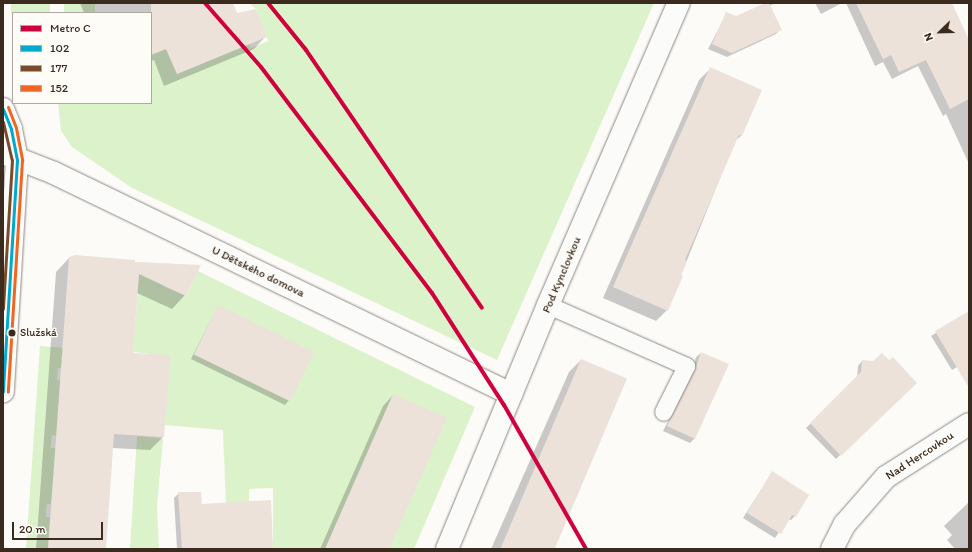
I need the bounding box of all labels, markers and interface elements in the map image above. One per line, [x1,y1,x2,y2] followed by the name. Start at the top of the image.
[12,12,152,104] legend
[920,12,960,52] north arrow
[50,21,91,35] text: Metro C
[921,31,936,43] text: N
[50,41,69,55] text: 102
[50,61,67,75] text: 177
[50,81,68,95] text: 152
[540,235,584,315] street label: Pod Kynclovkou
[209,243,307,301] street label: U Dětského domova
[20,326,57,340] place label: Služská
[7,328,17,338] marker: Služská
[883,429,957,483] street label: Nad Hercovkou
[14,514,105,540] scale bar
[19,522,46,536] text: 20 m

